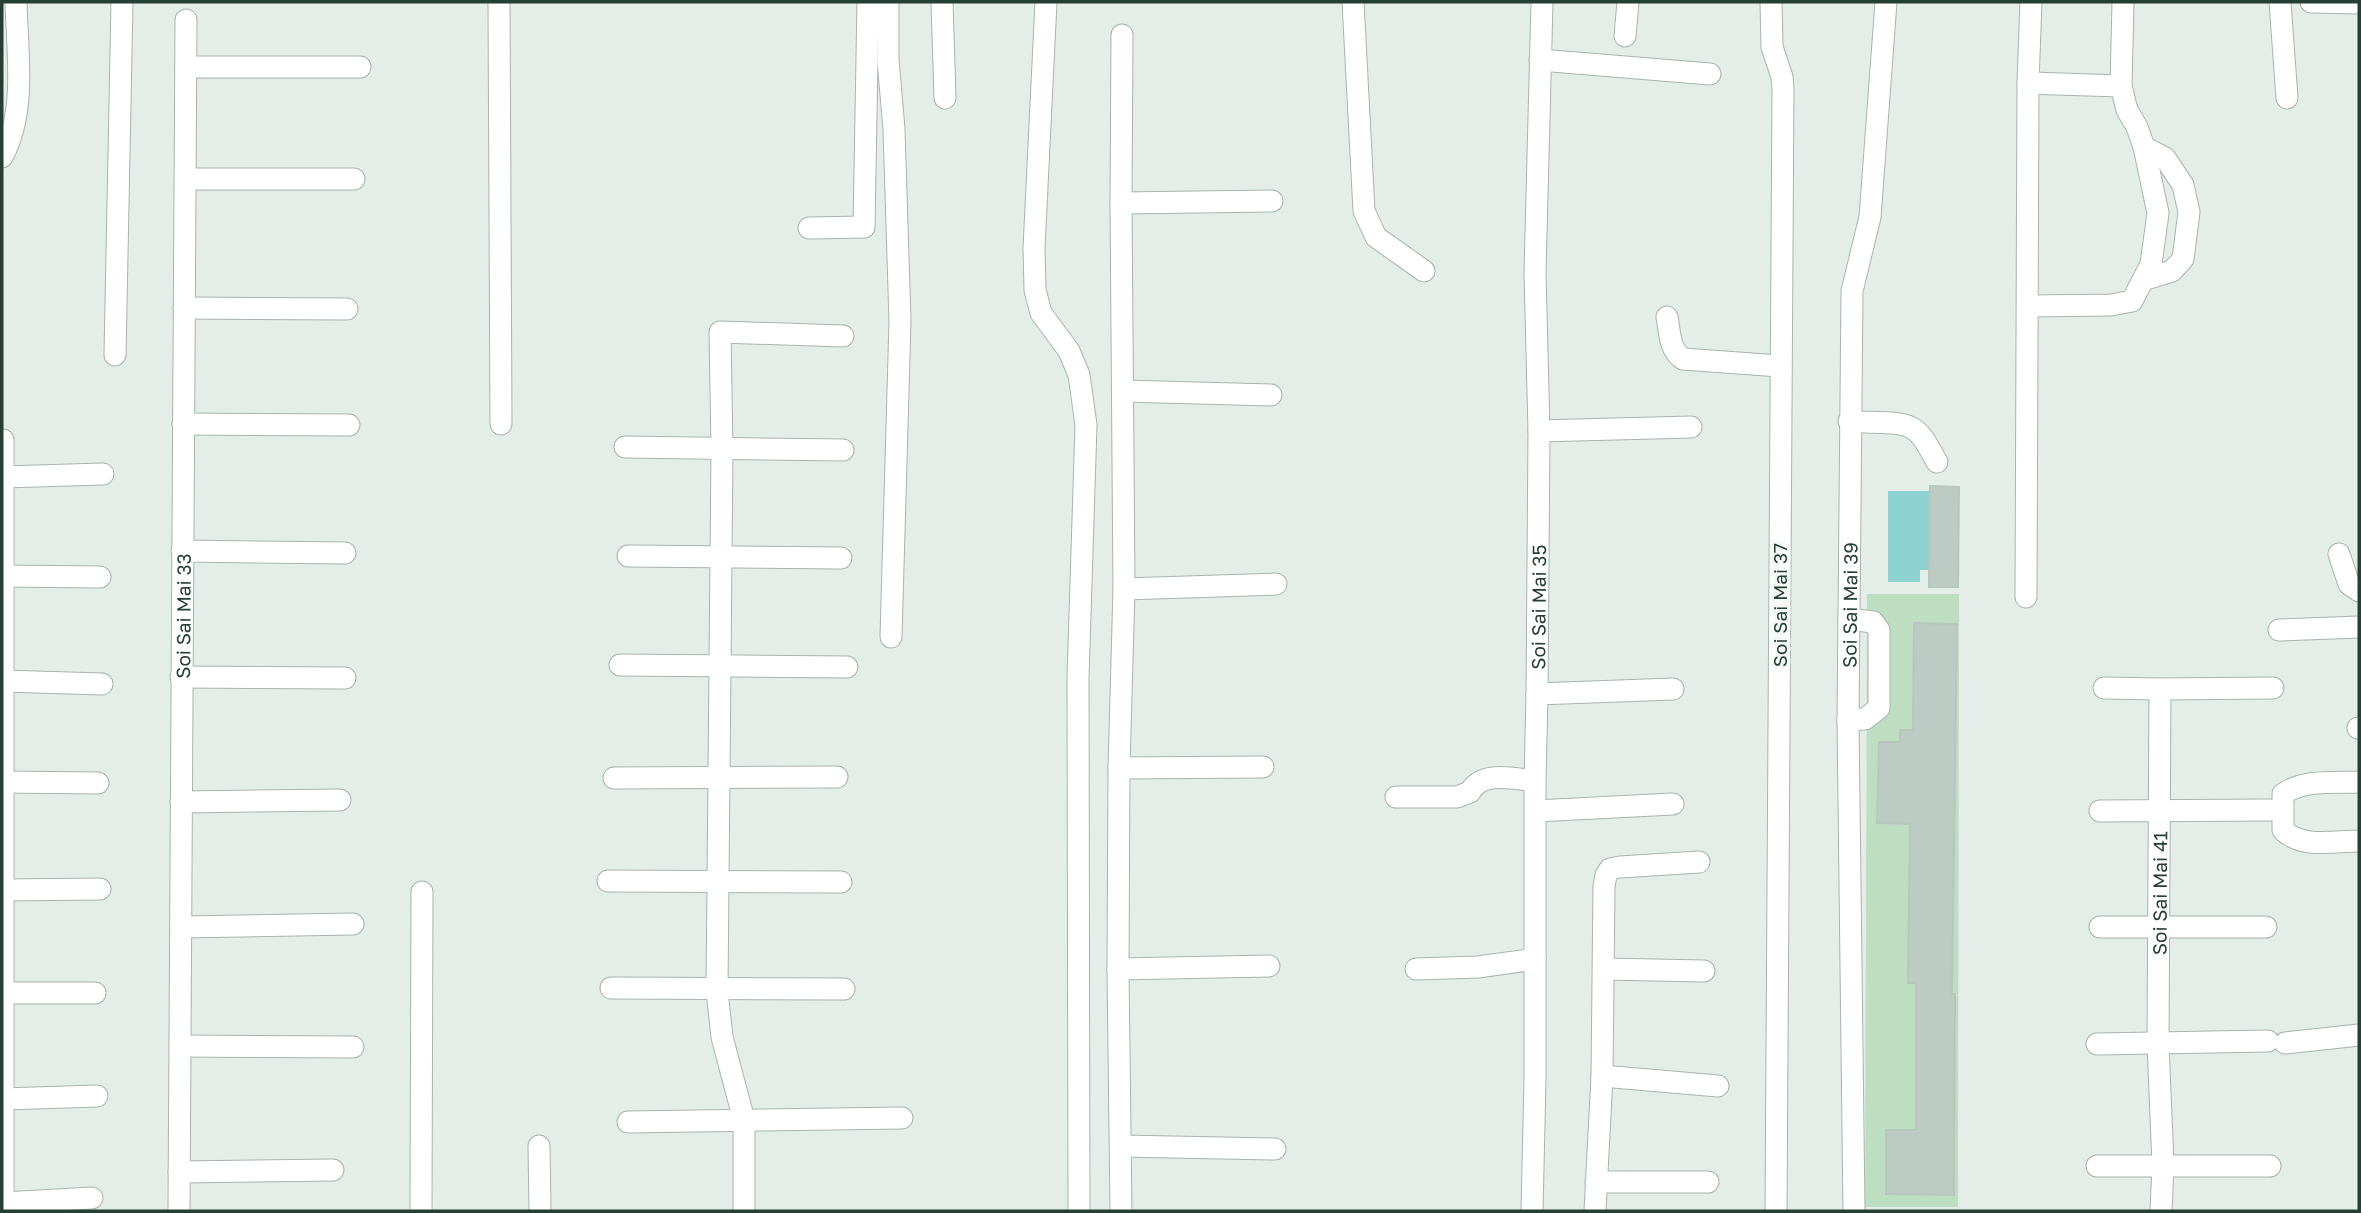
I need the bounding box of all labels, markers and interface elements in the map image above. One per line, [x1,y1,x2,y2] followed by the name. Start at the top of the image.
[1837,542,1861,668] street label: Soi Sai Mai 39
[1768,543,1791,667] street label: Soi Sai Mai 37
[1526,544,1550,670] street label: Soi Sai Mai 35
[171,553,194,679] street label: Soi Sai Mai 33
[2147,831,2171,955] street label: Soi Sai Mai 41

